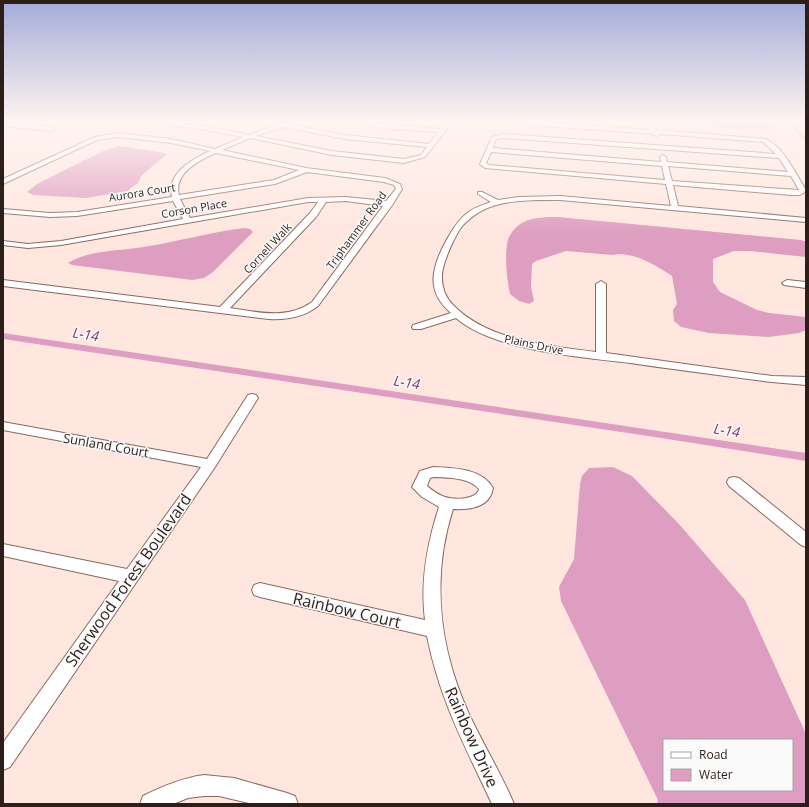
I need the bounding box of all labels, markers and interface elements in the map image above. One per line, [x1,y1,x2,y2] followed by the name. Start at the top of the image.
[108,179,176,205] street label: Aurora Court
[323,188,389,272] street label: Triphammer Road
[160,195,228,221] street label: Corson Place
[240,219,295,277] street label: Cornell Walk
[71,323,101,346] water label: L-14
[503,330,565,358] street label: Plains Drive
[392,371,422,394] water label: L-14
[712,419,742,442] water label: L-14
[62,429,151,461] street label: Sunland Court
[60,489,196,671] street label: Sherwood Forest Boulevard
[291,587,404,633] street label: Rainbow Court
[440,683,504,791] street label: Rainbow Drive
[663,739,793,791] legend
[699,746,728,763] text: Road
[699,766,733,783] text: Water

